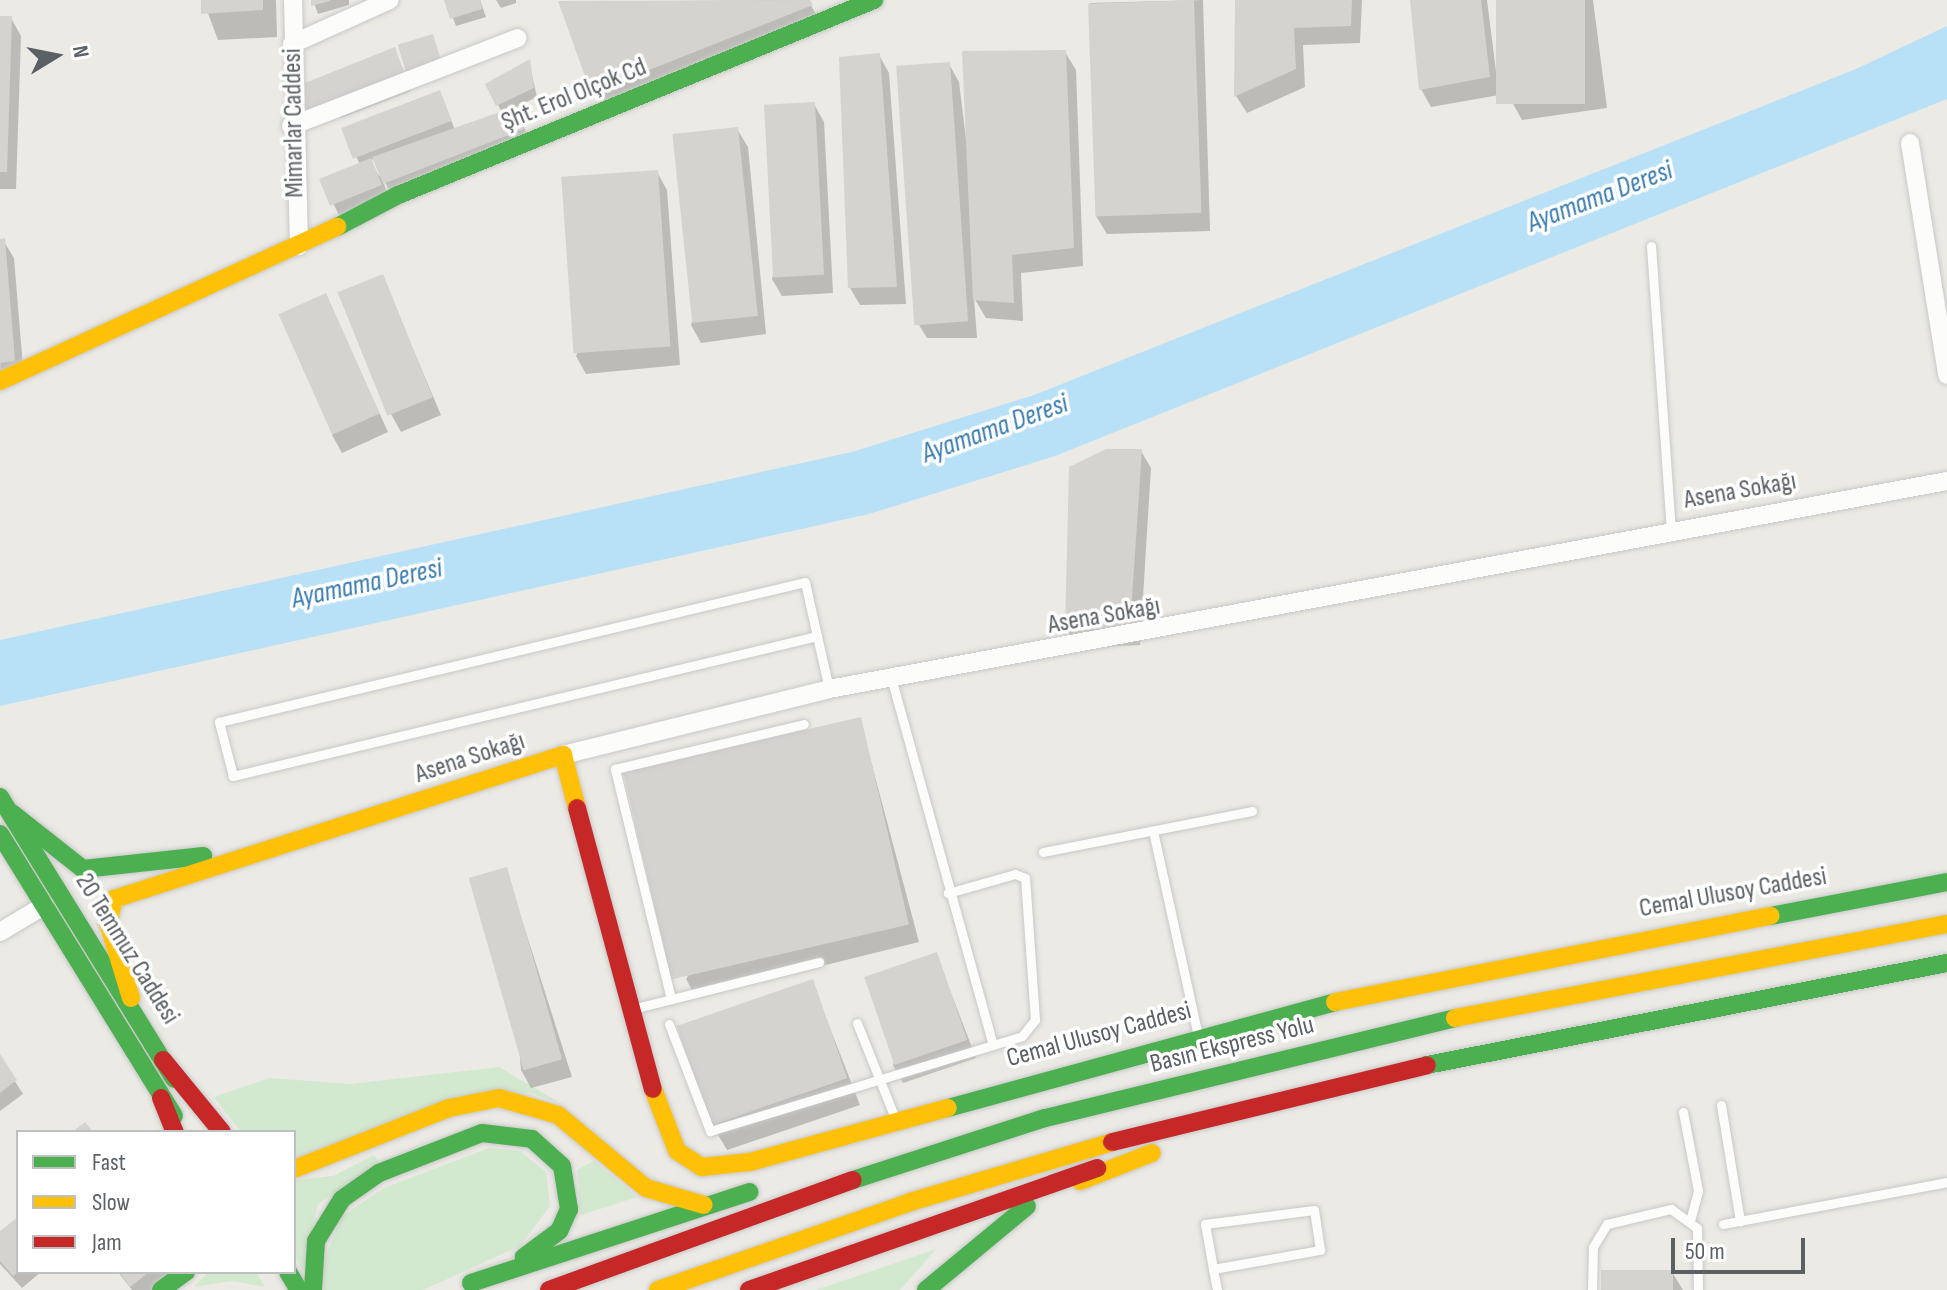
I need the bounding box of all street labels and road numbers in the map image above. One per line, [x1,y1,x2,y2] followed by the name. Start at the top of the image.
[277,48,311,198] street label: Mimarlar Caddesi
[497,52,651,138] street label: Şht. Erol Olçok Cd
[1681,466,1799,516] street label: Asena Sokağı
[1045,591,1163,641] street label: Asena Sokağı
[411,726,529,790] street label: Asena Sokağı
[1637,861,1829,925] street label: Cemal Ulusoy Caddesi
[68,868,186,1030] street label: 20 Temmuz Caddesi
[1003,995,1195,1075] street label: Cemal Ulusoy Caddesi
[1147,1010,1317,1080] street label: Basın Ekspress Yolu

